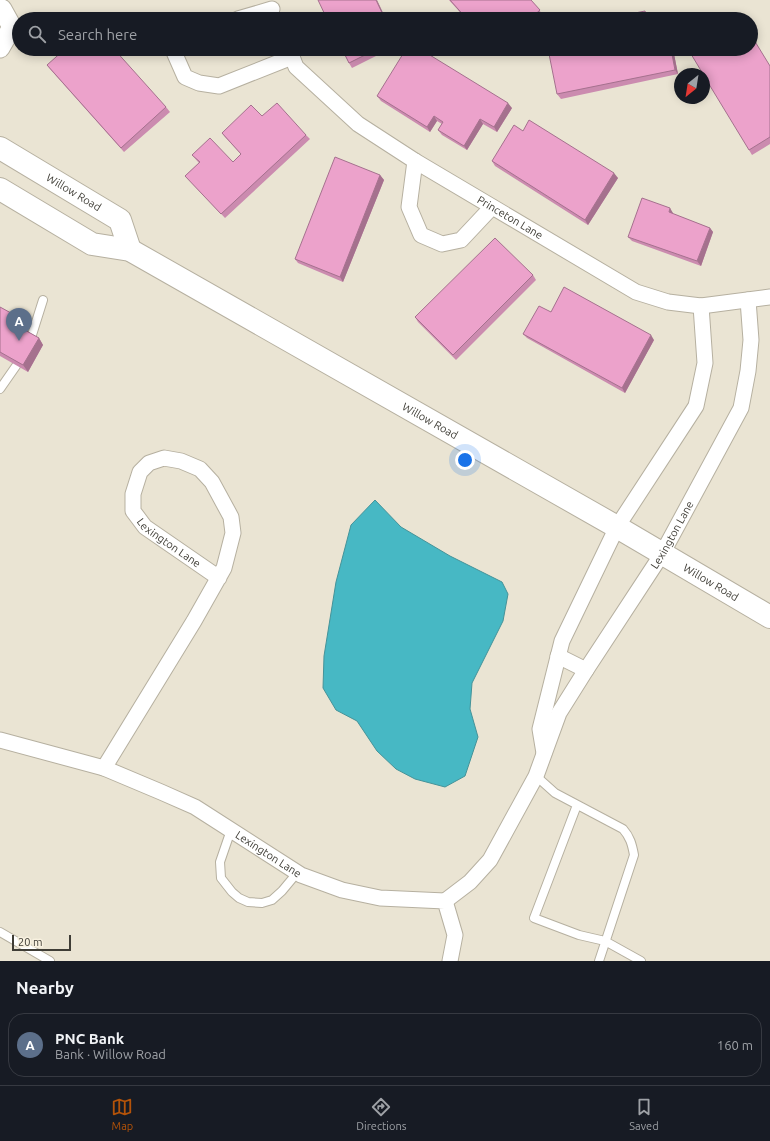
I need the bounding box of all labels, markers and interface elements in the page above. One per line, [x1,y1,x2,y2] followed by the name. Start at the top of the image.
[12,12,758,56] search box
[26,23,48,45] icon: search
[58,26,137,43] text: Search here
[674,68,710,104] north arrow
[44,171,103,213] street label: Willow Road
[475,193,545,241] street label: Princeton Lane
[6,308,32,341] pin: A
[400,400,460,441] street label: Willow Road
[455,450,475,470] your location
[648,499,696,571] street label: Lexington Lane
[135,516,203,570] street label: Lexington Lane
[681,561,741,603] street label: Willow Road
[233,829,304,880] street label: Lexington Lane
[12,933,71,952] scale bar
[18,936,42,948] text: 20 m
[16,978,74,997] text: Nearby
[55,1030,124,1047] text: PNC Bank
[25,1038,35,1052] text: A
[717,1038,753,1052] text: 160 m
[55,1047,166,1061] text: Bank · Willow Road
[111,1096,133,1132] tab: Map
[356,1096,407,1132] tab: Directions
[629,1096,659,1132] tab: Saved

